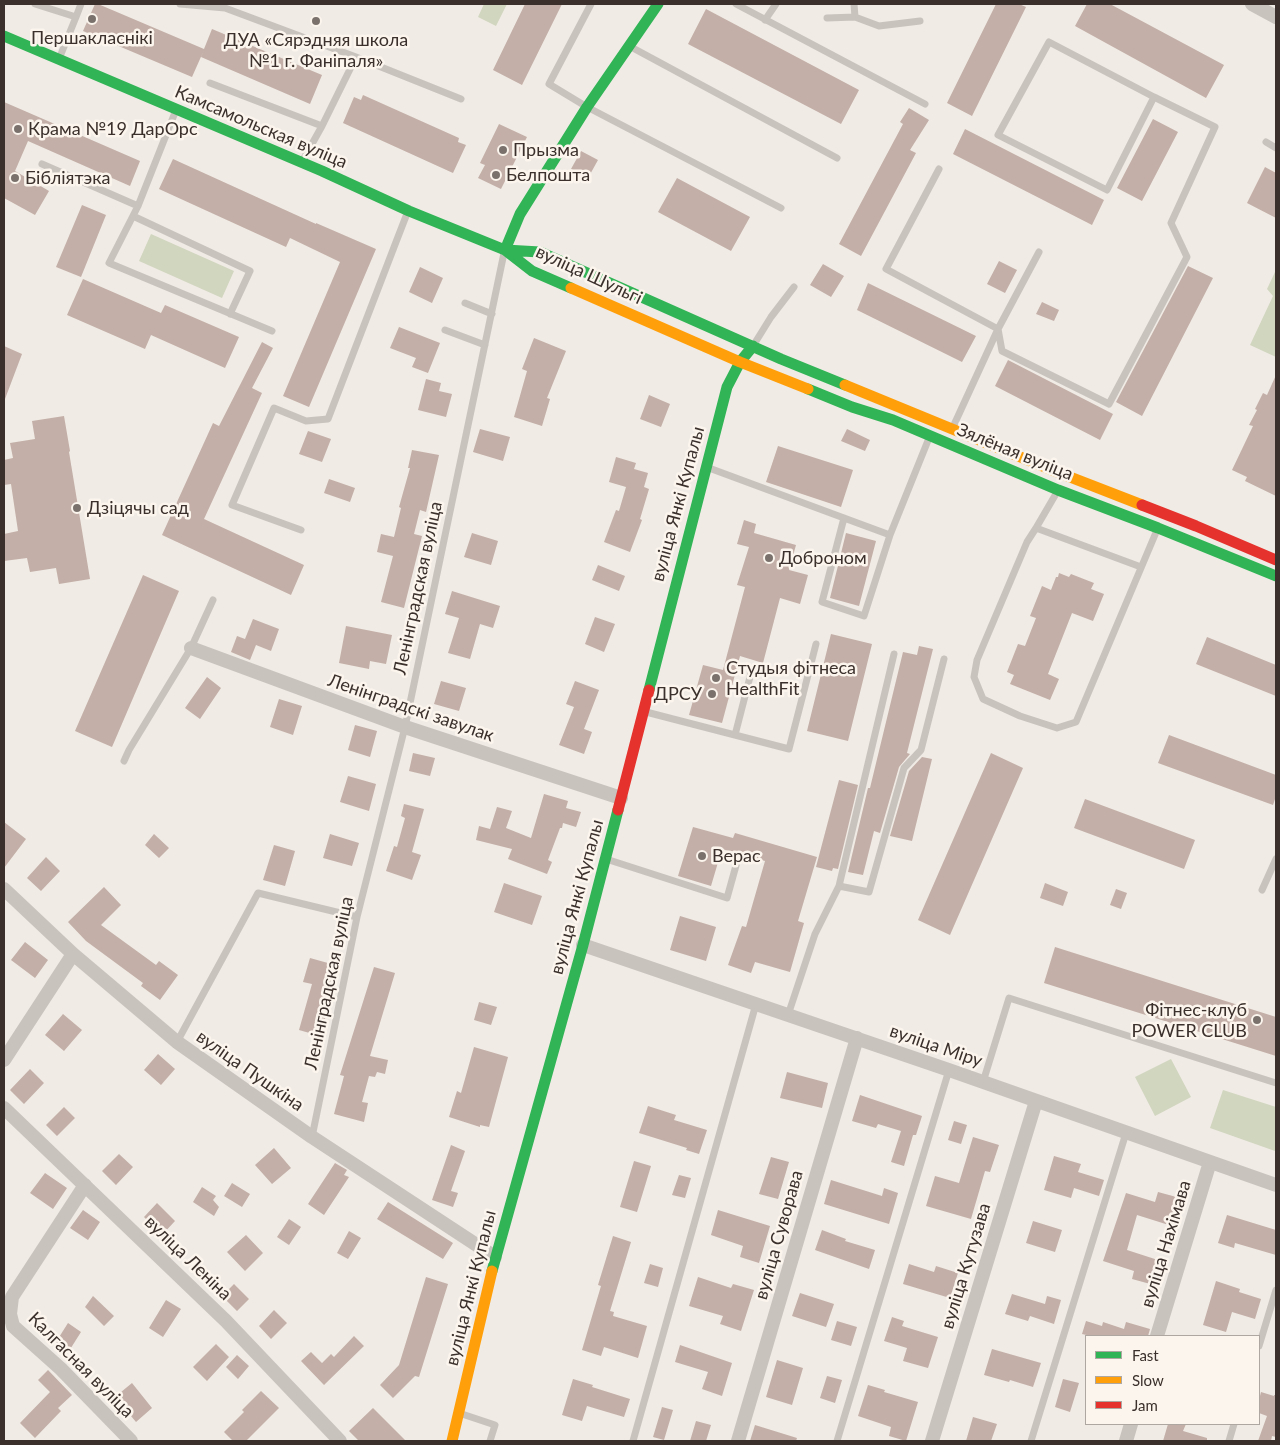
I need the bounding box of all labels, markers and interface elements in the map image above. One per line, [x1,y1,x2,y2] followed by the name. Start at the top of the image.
[86,13,98,25] marker: Першакласнікі
[310,15,322,27] marker: ДУА «Сярэдняя школа №1 г. Фаніпаля»
[31,27,153,49] place label: Першакласнікі
[224,29,408,72] place label: ДУА «Сярэдняя школа №1 г. Фаніпаля»
[172,81,350,173] street label: Камсамольская вуліца
[28,118,198,140] place label: Крама №19 ДарОрс
[12,123,24,135] marker: Крама №19 ДарОрс
[513,139,579,161] place label: Прызма
[497,144,509,156] marker: Прызма
[506,164,590,186] place label: Белпошта
[25,167,110,189] place label: Бібліятэка
[490,169,502,181] marker: Белпошта
[9,172,21,184] marker: Бібліятэка
[532,241,646,309] street label: вуліца Шульгі
[954,419,1076,485] street label: Зялёная вуліца
[647,424,709,584] street label: вуліца Янкі Купалы
[87,497,189,519] place label: Дзіцячы сад
[389,499,447,677] street label: Ленінградская вуліца
[71,502,83,514] marker: Дзіцячы сад
[779,547,867,569] place label: Доброном
[763,552,775,564] marker: Доброном
[726,657,856,700] place label: Студыя фітнеса HealthFit
[325,669,497,747] street label: Ленінградскі завулак
[710,672,722,684] marker: Студыя фітнеса HealthFit
[654,683,702,705] place label: ДРСУ
[706,688,718,700] marker: ДРСУ
[546,817,608,977] street label: вуліца Янкі Купалы
[712,845,761,867] place label: Верас
[696,850,708,862] marker: Верас
[300,894,358,1072] street label: Ленінградская вуліца
[1131,999,1247,1042] place label: Фітнес-клуб POWER CLUB
[1251,1014,1263,1026] marker: Фітнес-клуб POWER CLUB
[887,1020,985,1072] street label: вуліца Міру
[192,1026,308,1116] street label: вуліца Пушкіна
[750,1168,808,1302] street label: вуліца Суворава
[1136,1178,1196,1310] street label: вуліца Нахімава
[937,1201,995,1331] street label: вуліца Кутузава
[441,1208,501,1368] street label: вуліца Янкі Купалы
[140,1211,236,1305] street label: вуліца Леніна
[24,1308,138,1422] street label: Калгасная вуліца
[1085,1335,1260,1425] legend
[1132,1346,1159,1364] text: Fast
[1132,1371,1164,1389] text: Slow
[1132,1396,1158,1414] text: Jam

